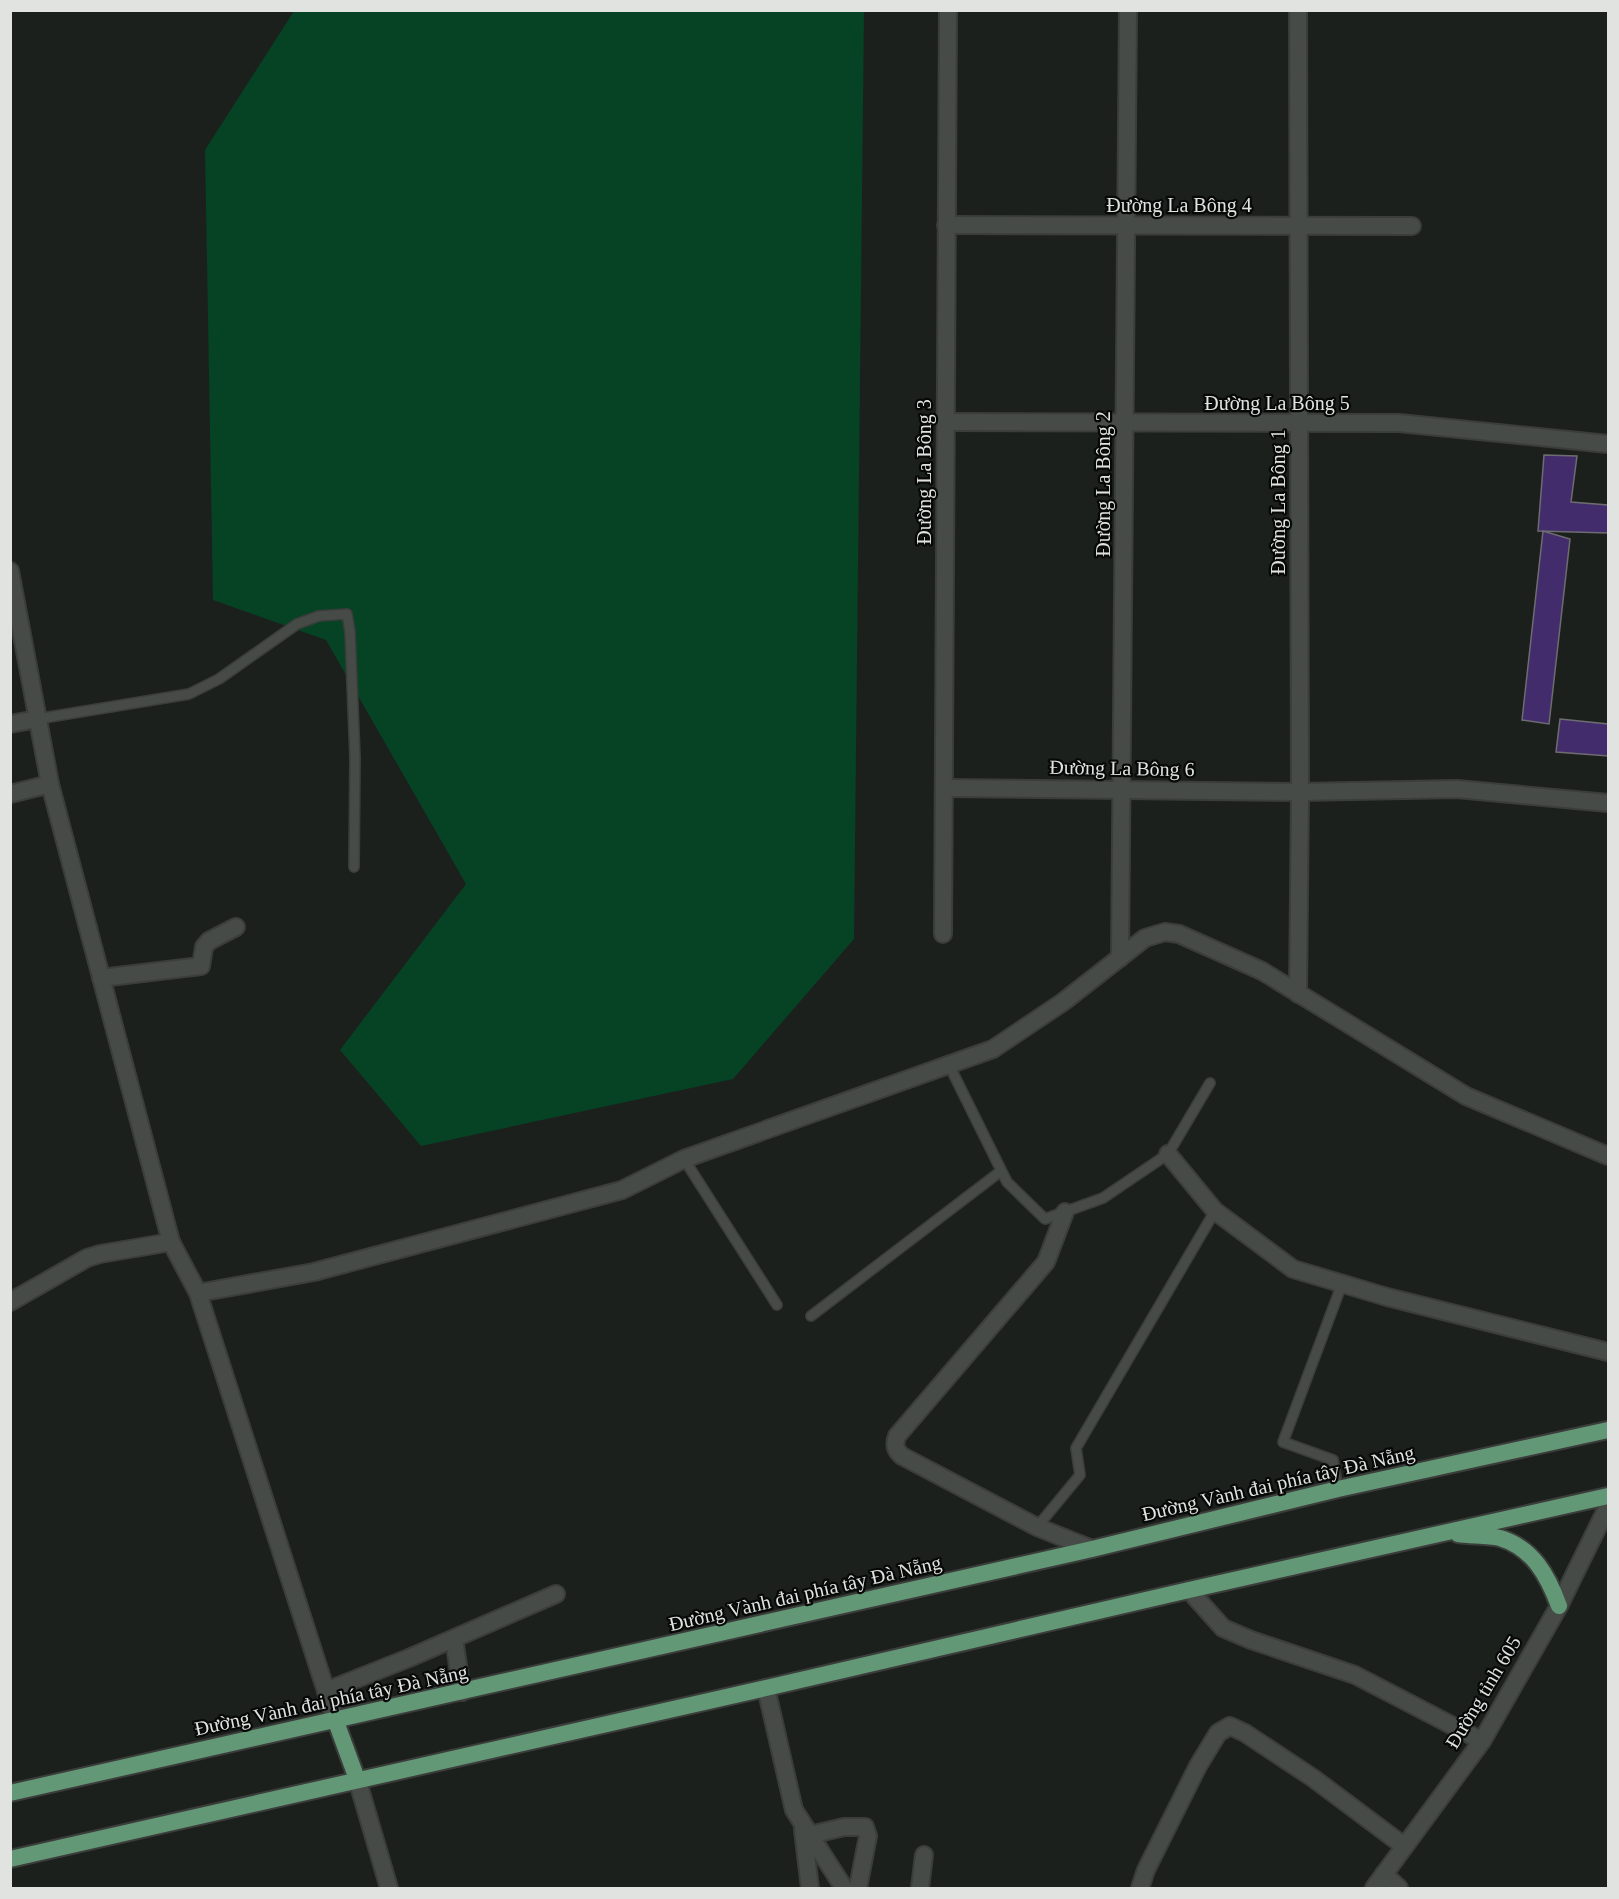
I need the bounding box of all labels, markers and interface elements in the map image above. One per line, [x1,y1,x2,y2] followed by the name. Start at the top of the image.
[1106,194,1252,217] street label: Đường La Bông 4
[1204,392,1350,415] street label: Đường La Bông 5
[913,399,936,545] street label: Đường La Bông 3
[1092,411,1115,557] street label: Đường La Bông 2
[1267,429,1290,575] street label: Đường La Bông 1
[1049,756,1195,781] street label: Đường La Bông 6
[1140,1441,1417,1526] street label: Đường Vành đai phía tây Đà Nẵng
[667,1551,944,1636] street label: Đường Vành đai phía tây Đà Nẵng
[1441,1632,1526,1753] street label: Đường tỉnh 605
[192,1660,470,1741] street label: Đường Vành đai phía tây Đà Nẵng

